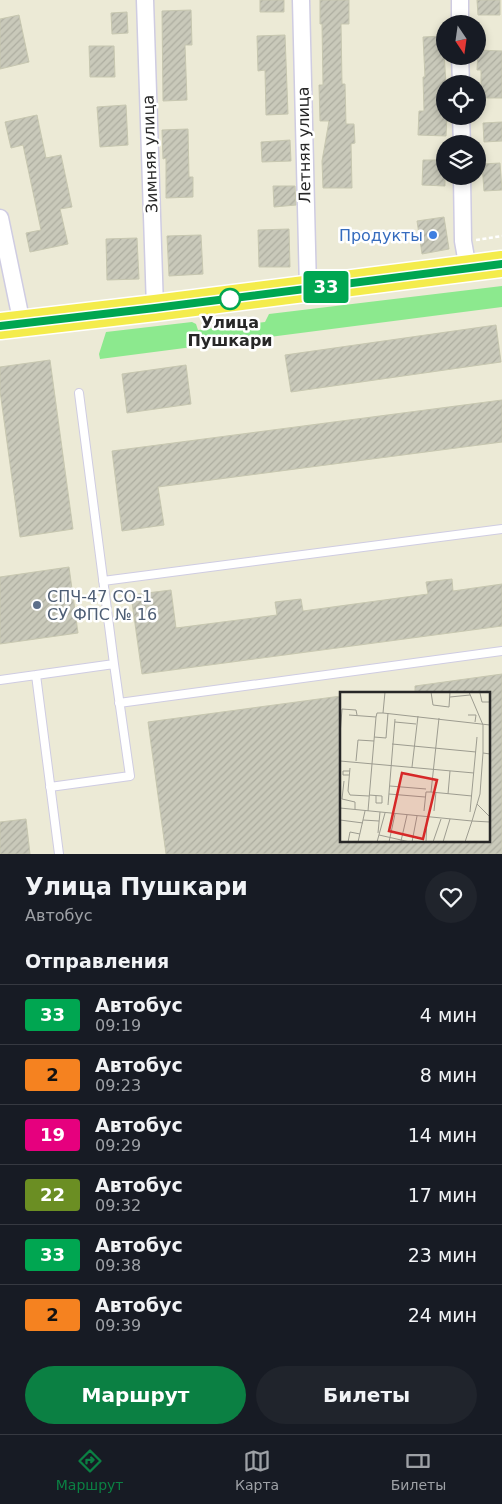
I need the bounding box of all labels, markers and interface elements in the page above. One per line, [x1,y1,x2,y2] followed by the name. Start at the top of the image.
[436,15,486,65] north arrow
[436,15,486,185] map controls
[436,75,486,125] button: locate
[293,86,315,204] street label: Летняя улица
[138,95,162,213] street label: Зимняя улица
[436,135,486,185] button: layers
[339,226,423,245] place label: Продукты
[427,229,439,241] marker: Продукты
[304,271,348,303] line badge: 33
[313,276,339,297] text: 33
[219,288,241,310] marker: Улица Пушкари
[187,313,273,350] place label: Улица Пушкари
[47,587,157,624] place label: СПЧ-47 СО-1 СУ ФПС № 16
[31,599,43,611] marker: СПЧ-47 СО-1 СУ ФПС № 16
[340,692,490,842] inset map
[425,871,477,923] button: heart
[25,873,248,901] text: Улица Пушкари
[25,906,93,925] text: Автобус
[25,950,169,972] text: Отправления
[95,994,183,1016] text: Автобус
[40,1004,65,1025] text: 33
[420,1004,477,1026] text: 4 мин
[95,1016,141,1035] text: 09:19
[95,1054,183,1076] text: Автобус
[46,1064,59,1085] text: 2
[420,1064,477,1086] text: 8 мин
[95,1076,141,1095] text: 09:23
[95,1114,183,1136] text: Автобус
[40,1124,65,1145] text: 19
[408,1124,477,1146] text: 14 мин
[95,1136,141,1155] text: 09:29
[95,1174,183,1196] text: Автобус
[40,1184,65,1205] text: 22
[408,1184,477,1206] text: 17 мин
[95,1196,141,1215] text: 09:32
[95,1234,183,1256] text: Автобус
[40,1244,65,1265] text: 33
[408,1244,477,1266] text: 23 мин
[95,1256,141,1275] text: 09:38
[95,1294,183,1316] text: Автобус
[46,1304,59,1325] text: 2
[408,1304,477,1326] text: 24 мин
[95,1316,141,1335] text: 09:39
[25,1366,246,1424] button: Маршрут
[256,1366,477,1424] button: Билеты
[56,1447,123,1493] tab: Маршрут
[235,1447,279,1493] tab: Карта
[391,1447,446,1493] tab: Билеты

